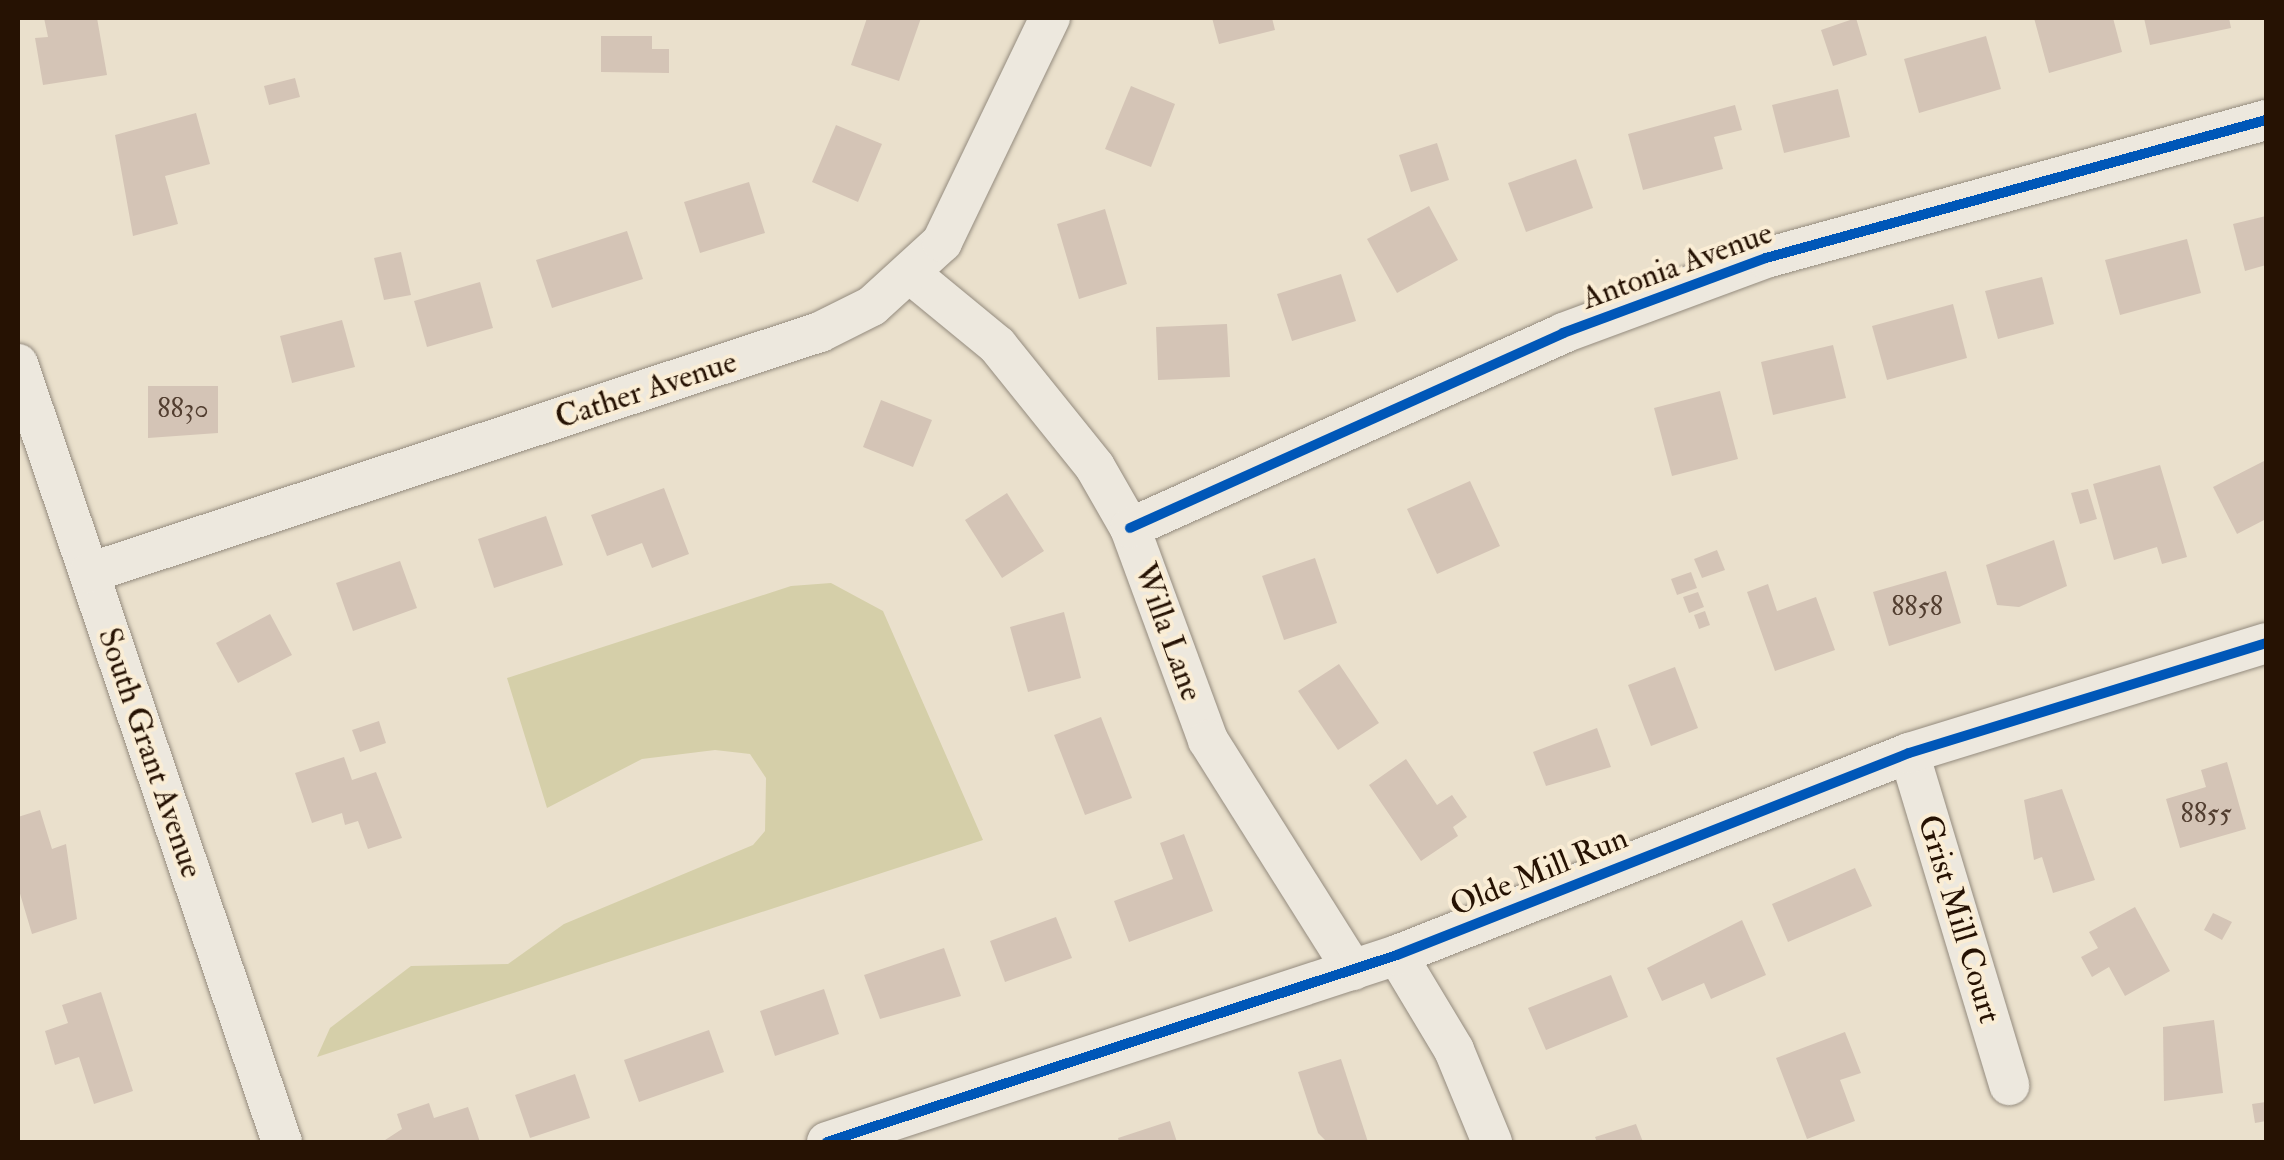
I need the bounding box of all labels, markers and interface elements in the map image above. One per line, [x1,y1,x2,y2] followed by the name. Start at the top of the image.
[1577,214,1777,318] street label: Antonia Avenue
[551,343,741,437] street label: Cather Avenue
[157,392,209,426] house number: 8830
[1125,558,1211,706] street label: Willa Lane
[1891,590,1943,624] house number: 8858
[89,623,211,883] street label: South Grant Avenue
[2181,797,2231,831] house number: 8855
[1909,810,2009,1028] street label: Grist Mill Court
[1445,819,1633,925] street label: Olde Mill Run

